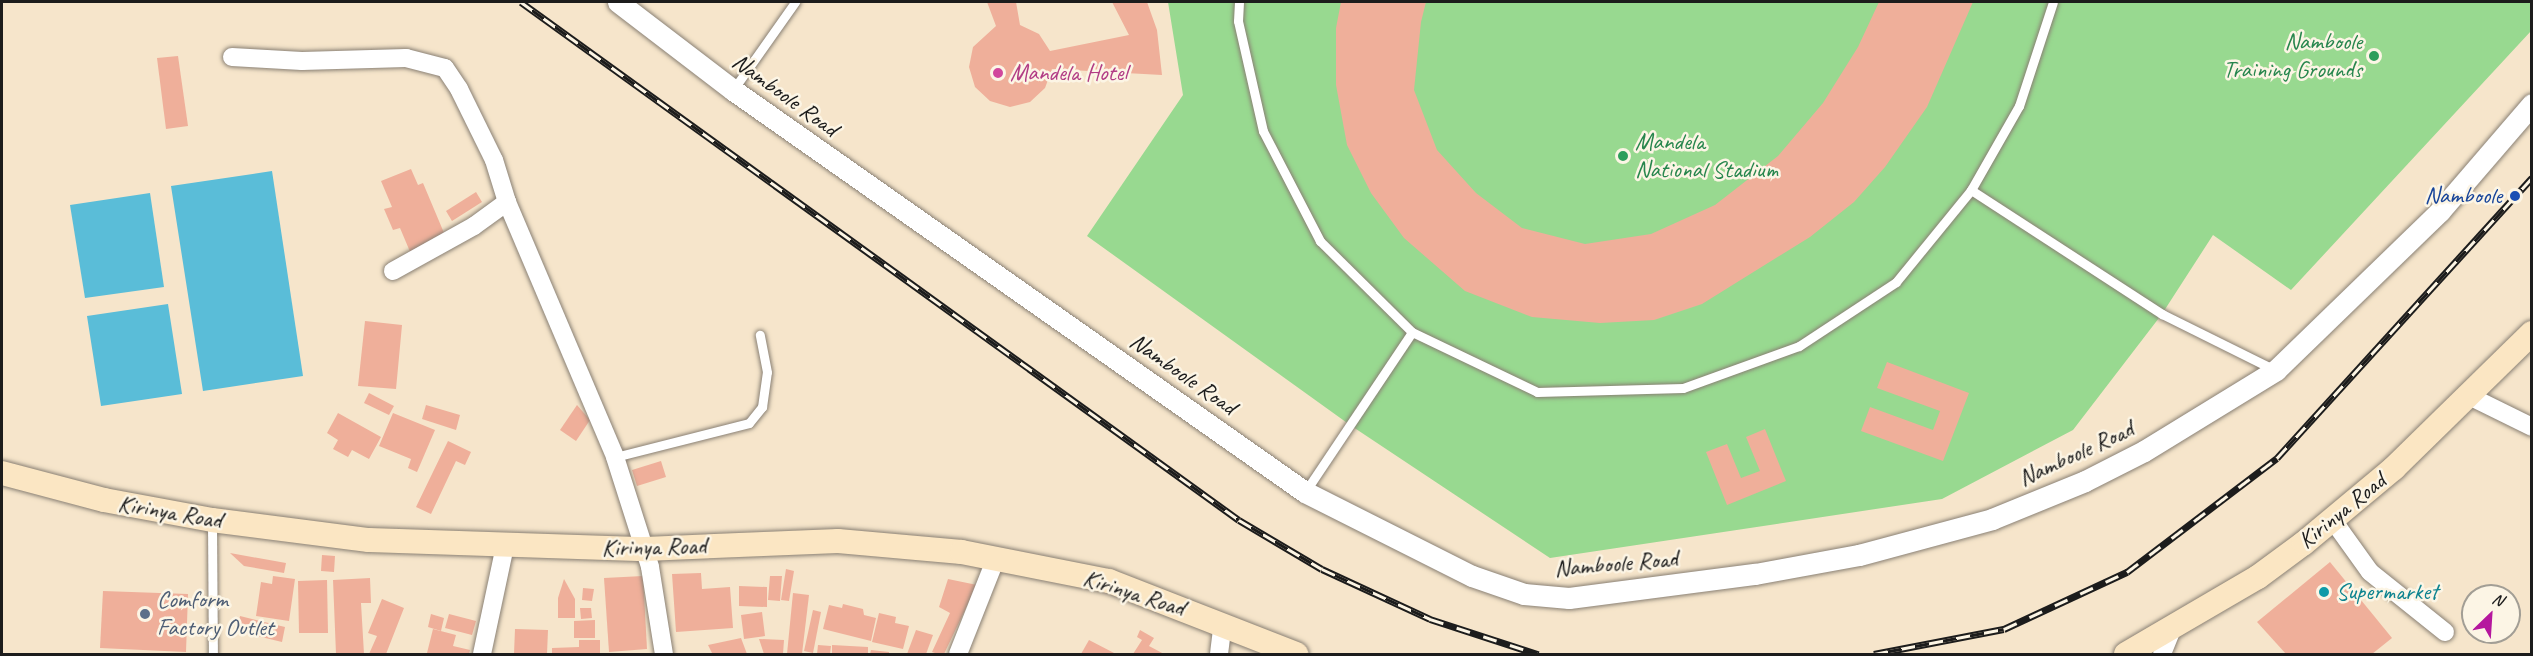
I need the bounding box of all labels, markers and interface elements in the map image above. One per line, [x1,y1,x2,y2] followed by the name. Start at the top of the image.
[2223,28,2362,84] place label: Namboole Training Grounds
[727,47,843,143] street label: Namboole Road
[2367,49,2381,63] marker: Namboole Training Grounds
[1010,59,1127,87] place label: Mandela Hotel
[991,66,1005,80] marker: Mandela Hotel
[1635,128,1779,184] place label: Mandela National Stadium
[1616,149,1630,163] marker: Mandela National Stadium
[2424,182,2502,210] place label: Namboole
[2506,187,2524,205] marker: Namboole
[1124,327,1242,421] street label: Namboole Road
[2014,415,2138,493] street label: Namboole Road
[2292,467,2392,555] street label: Kirinya Road
[116,489,224,535] street label: Kirinya Road
[601,532,707,562] street label: Kirinya Road
[1553,544,1679,584] street label: Namboole Road
[1080,563,1188,623] street label: Kirinya Road
[2336,578,2438,606] place label: Supermarket
[2461,584,2521,644] north arrow
[2317,585,2331,599] marker: Supermarket
[157,586,274,642] place label: Comform Factory Outlet
[2489,588,2506,611] text: N
[138,607,152,621] marker: Comform Factory Outlet

